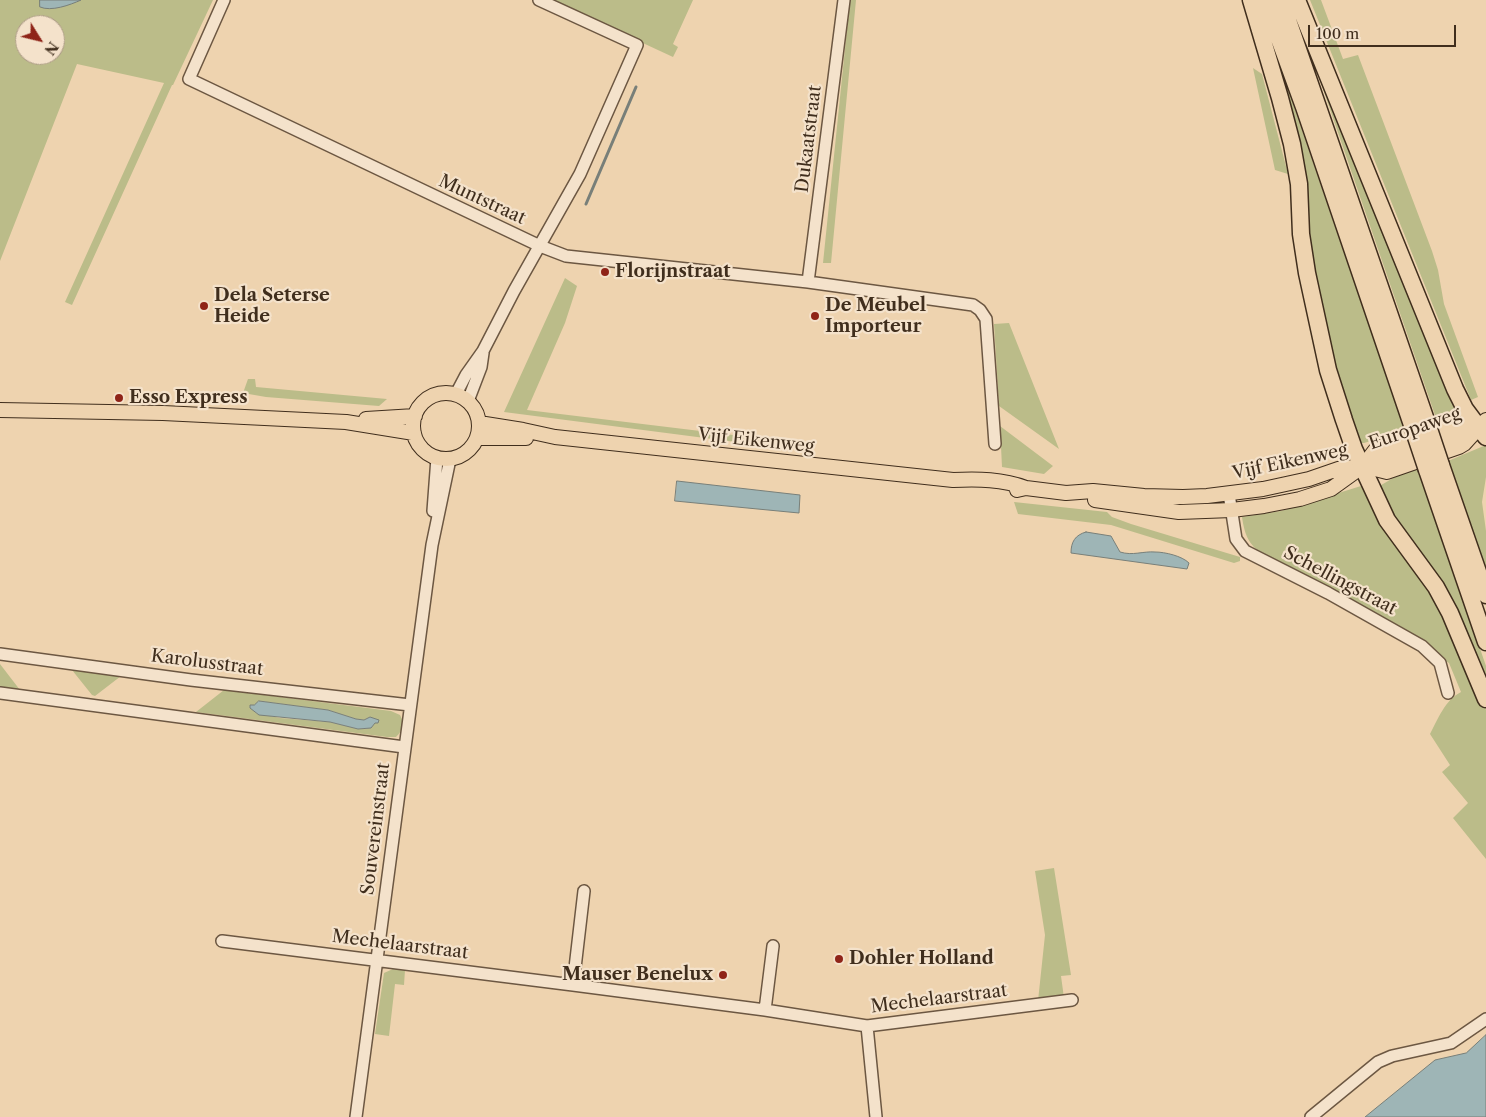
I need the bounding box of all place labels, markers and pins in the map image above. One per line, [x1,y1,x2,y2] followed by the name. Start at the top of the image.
[615,261,731,283] place label: Florijnstraat
[599,266,611,278] marker: Florijnstraat
[214,285,330,328] place label: Dela Seterse Heide
[825,295,926,338] place label: De Meubel Importeur
[198,300,210,312] marker: Dela Seterse Heide
[809,310,821,322] marker: De Meubel Importeur
[129,387,248,409] place label: Esso Express
[113,392,125,404] marker: Esso Express
[849,948,994,970] place label: Dohler Holland
[833,953,845,965] marker: Dohler Holland
[562,964,713,986] place label: Mauser Benelux
[717,969,729,981] marker: Mauser Benelux

